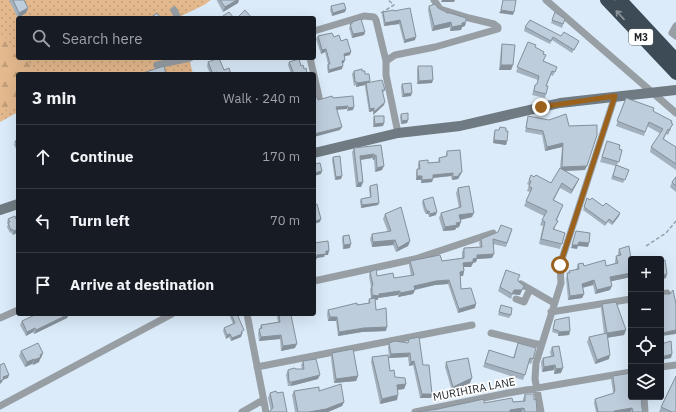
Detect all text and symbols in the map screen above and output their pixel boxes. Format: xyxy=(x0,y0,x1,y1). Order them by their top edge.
one-way arrow xyxy=(615,10,625,20)
search box xyxy=(16,16,316,60)
icon: search xyxy=(30,27,52,49)
text: Search here xyxy=(62,29,142,48)
road number: M3 xyxy=(629,29,653,45)
text: 3 min xyxy=(32,87,76,109)
text: Walk · 240 m xyxy=(223,90,300,107)
route end xyxy=(532,98,550,116)
icon: ahead xyxy=(32,146,54,168)
text: Continue xyxy=(70,147,134,166)
text: 170 m xyxy=(262,148,300,165)
icon: left xyxy=(32,210,54,232)
text: Turn left xyxy=(70,211,130,230)
text: 70 m xyxy=(270,212,300,229)
route start xyxy=(551,256,569,274)
map controls xyxy=(628,256,664,400)
button: + xyxy=(628,256,664,292)
icon: arrive xyxy=(32,274,54,296)
text: Arrive at destination xyxy=(70,275,214,294)
button: − xyxy=(628,292,664,328)
button: locate xyxy=(628,328,664,364)
button: layers xyxy=(628,364,664,400)
street label: MURIHIRA LANE xyxy=(432,374,516,404)

